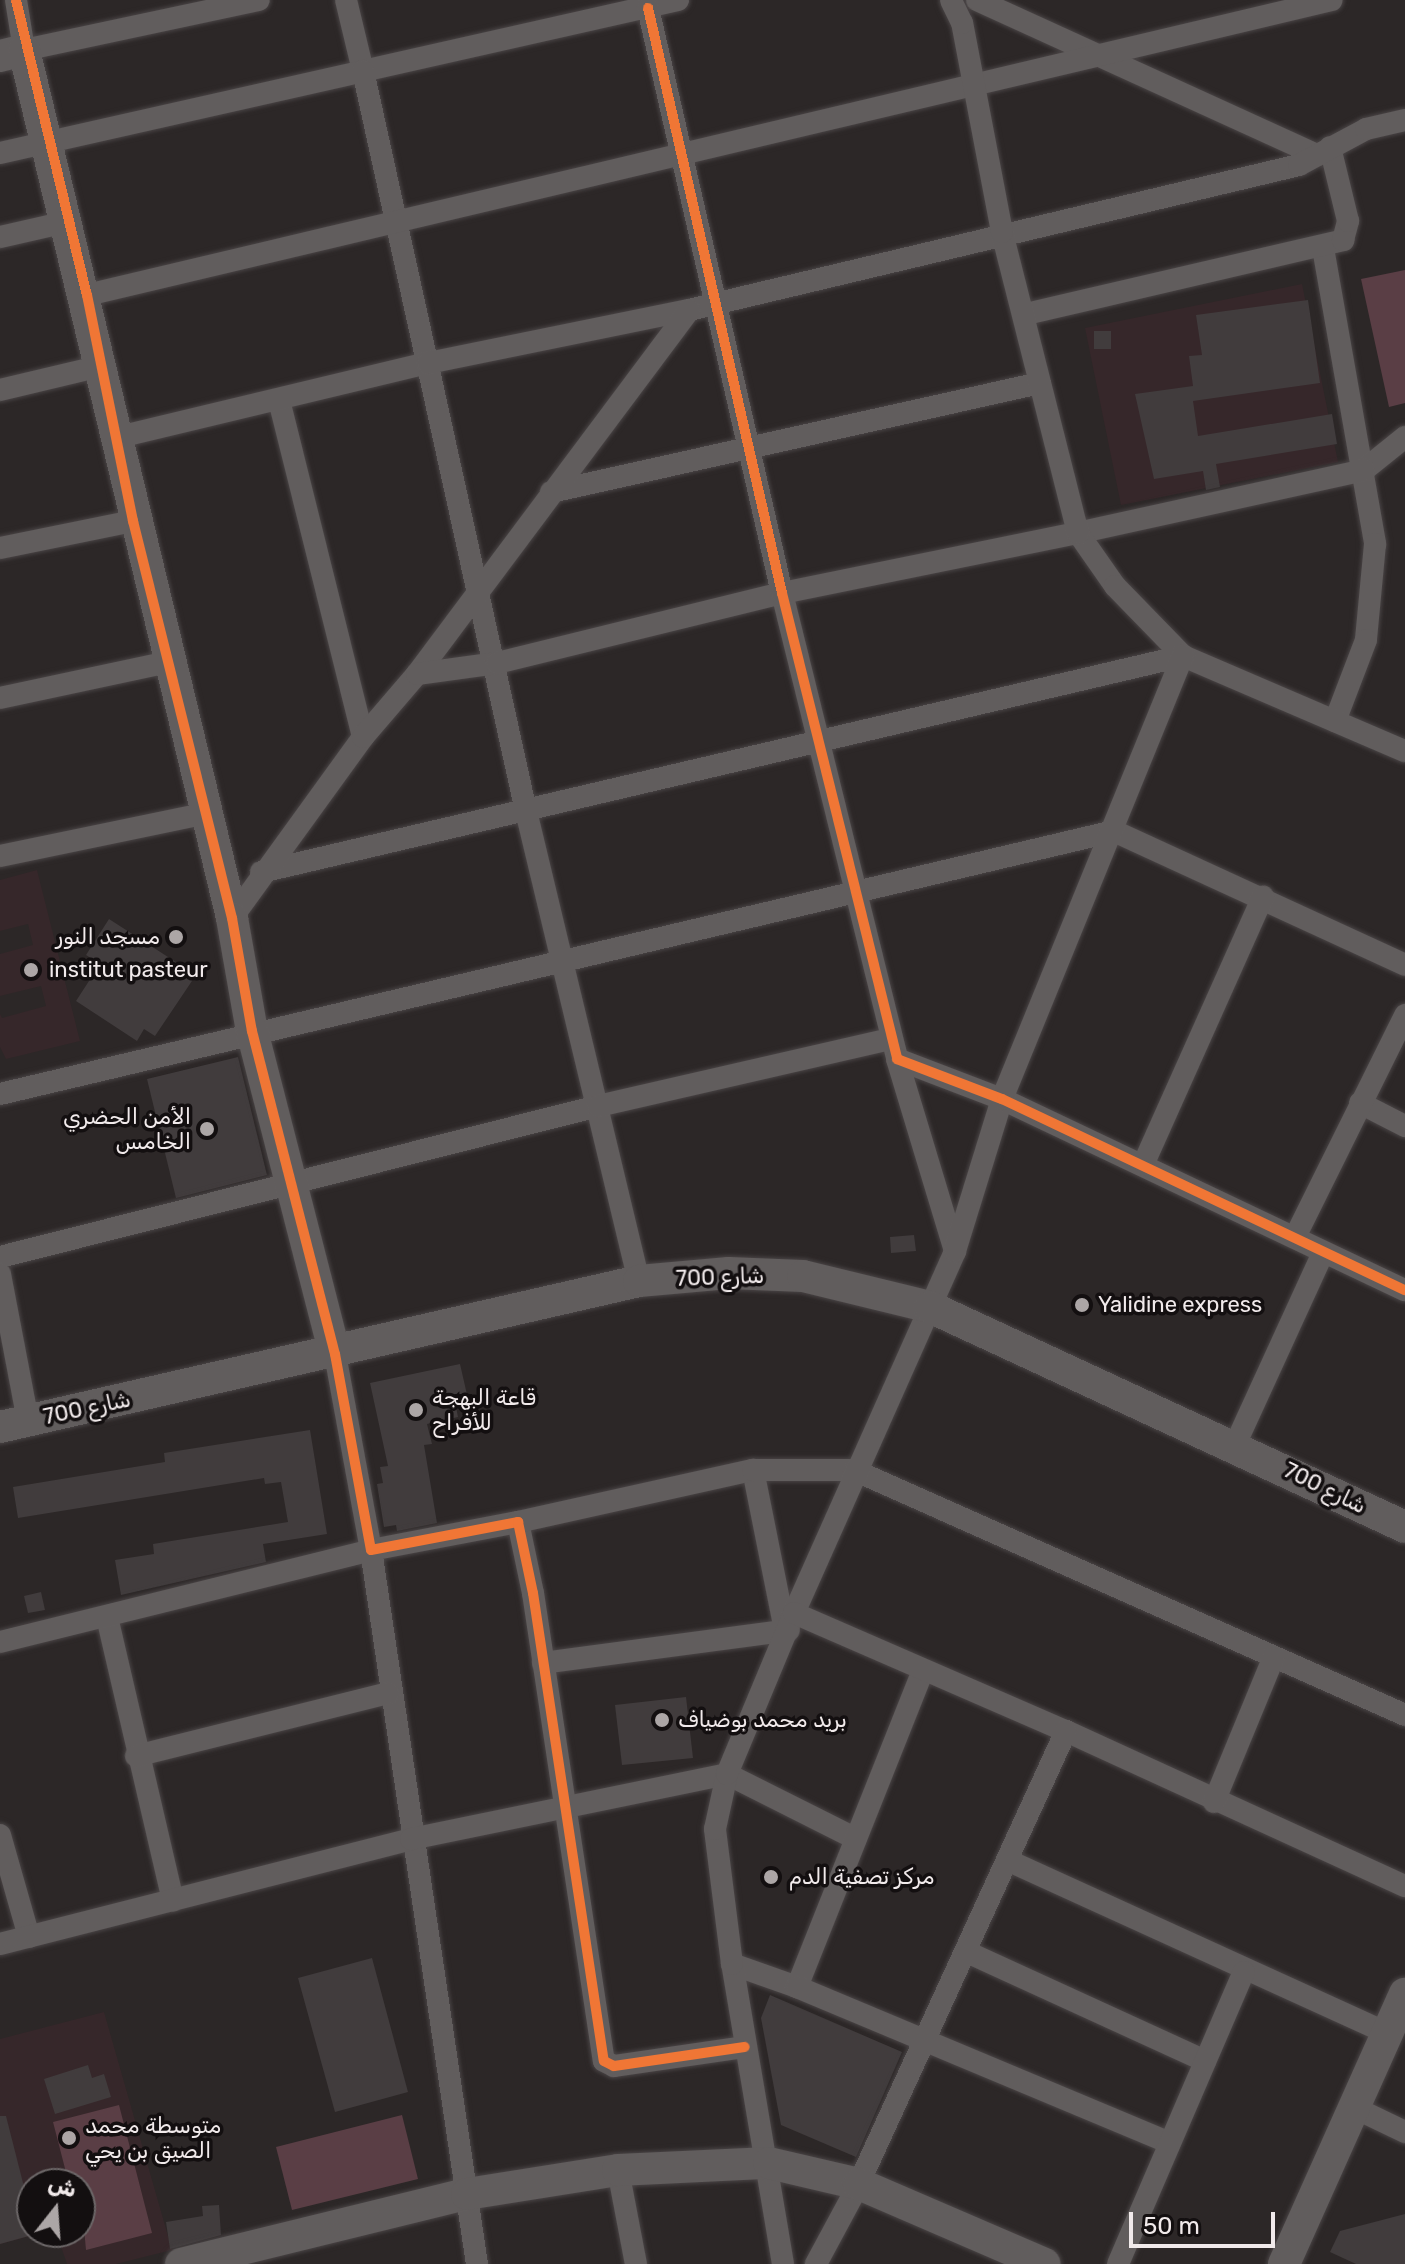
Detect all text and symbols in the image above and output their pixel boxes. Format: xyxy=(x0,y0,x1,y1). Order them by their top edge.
place label: مسجد النور xyxy=(56,924,160,950)
marker: مسجد النور xyxy=(167,928,185,946)
place label: institut pasteur xyxy=(49,957,208,983)
marker: institut pasteur xyxy=(20,959,42,981)
place label: الأمن الحضري الخامس xyxy=(63,1103,191,1154)
marker: الأمن الحضري الخامس xyxy=(198,1120,216,1138)
street label: شارع 700 xyxy=(675,1262,765,1292)
place label: Yalidine express xyxy=(1098,1292,1262,1318)
marker: Yalidine express xyxy=(1073,1296,1091,1314)
place label: قاعة البهجة للأفراح xyxy=(432,1384,536,1436)
street label: شارع 700 xyxy=(41,1386,133,1430)
marker: قاعة البهجة للأفراح xyxy=(407,1401,425,1419)
street label: شارع 700 xyxy=(1279,1457,1371,1519)
place label: بريد محمد بوضياف xyxy=(678,1707,847,1733)
marker: بريد محمد بوضياف xyxy=(653,1711,671,1729)
place label: مركز تصفية الدم xyxy=(789,1864,935,1890)
marker: مركز تصفية الدم xyxy=(760,1866,782,1888)
place label: متوسطة محمد الصيق بن يحي xyxy=(85,2112,221,2164)
marker: متوسطة محمد الصيق بن يحي xyxy=(60,2129,78,2147)
north arrow xyxy=(16,2168,96,2248)
text: ش xyxy=(45,2169,80,2203)
scale bar xyxy=(1133,2196,1279,2246)
text: 50 m xyxy=(1143,2212,1200,2240)

